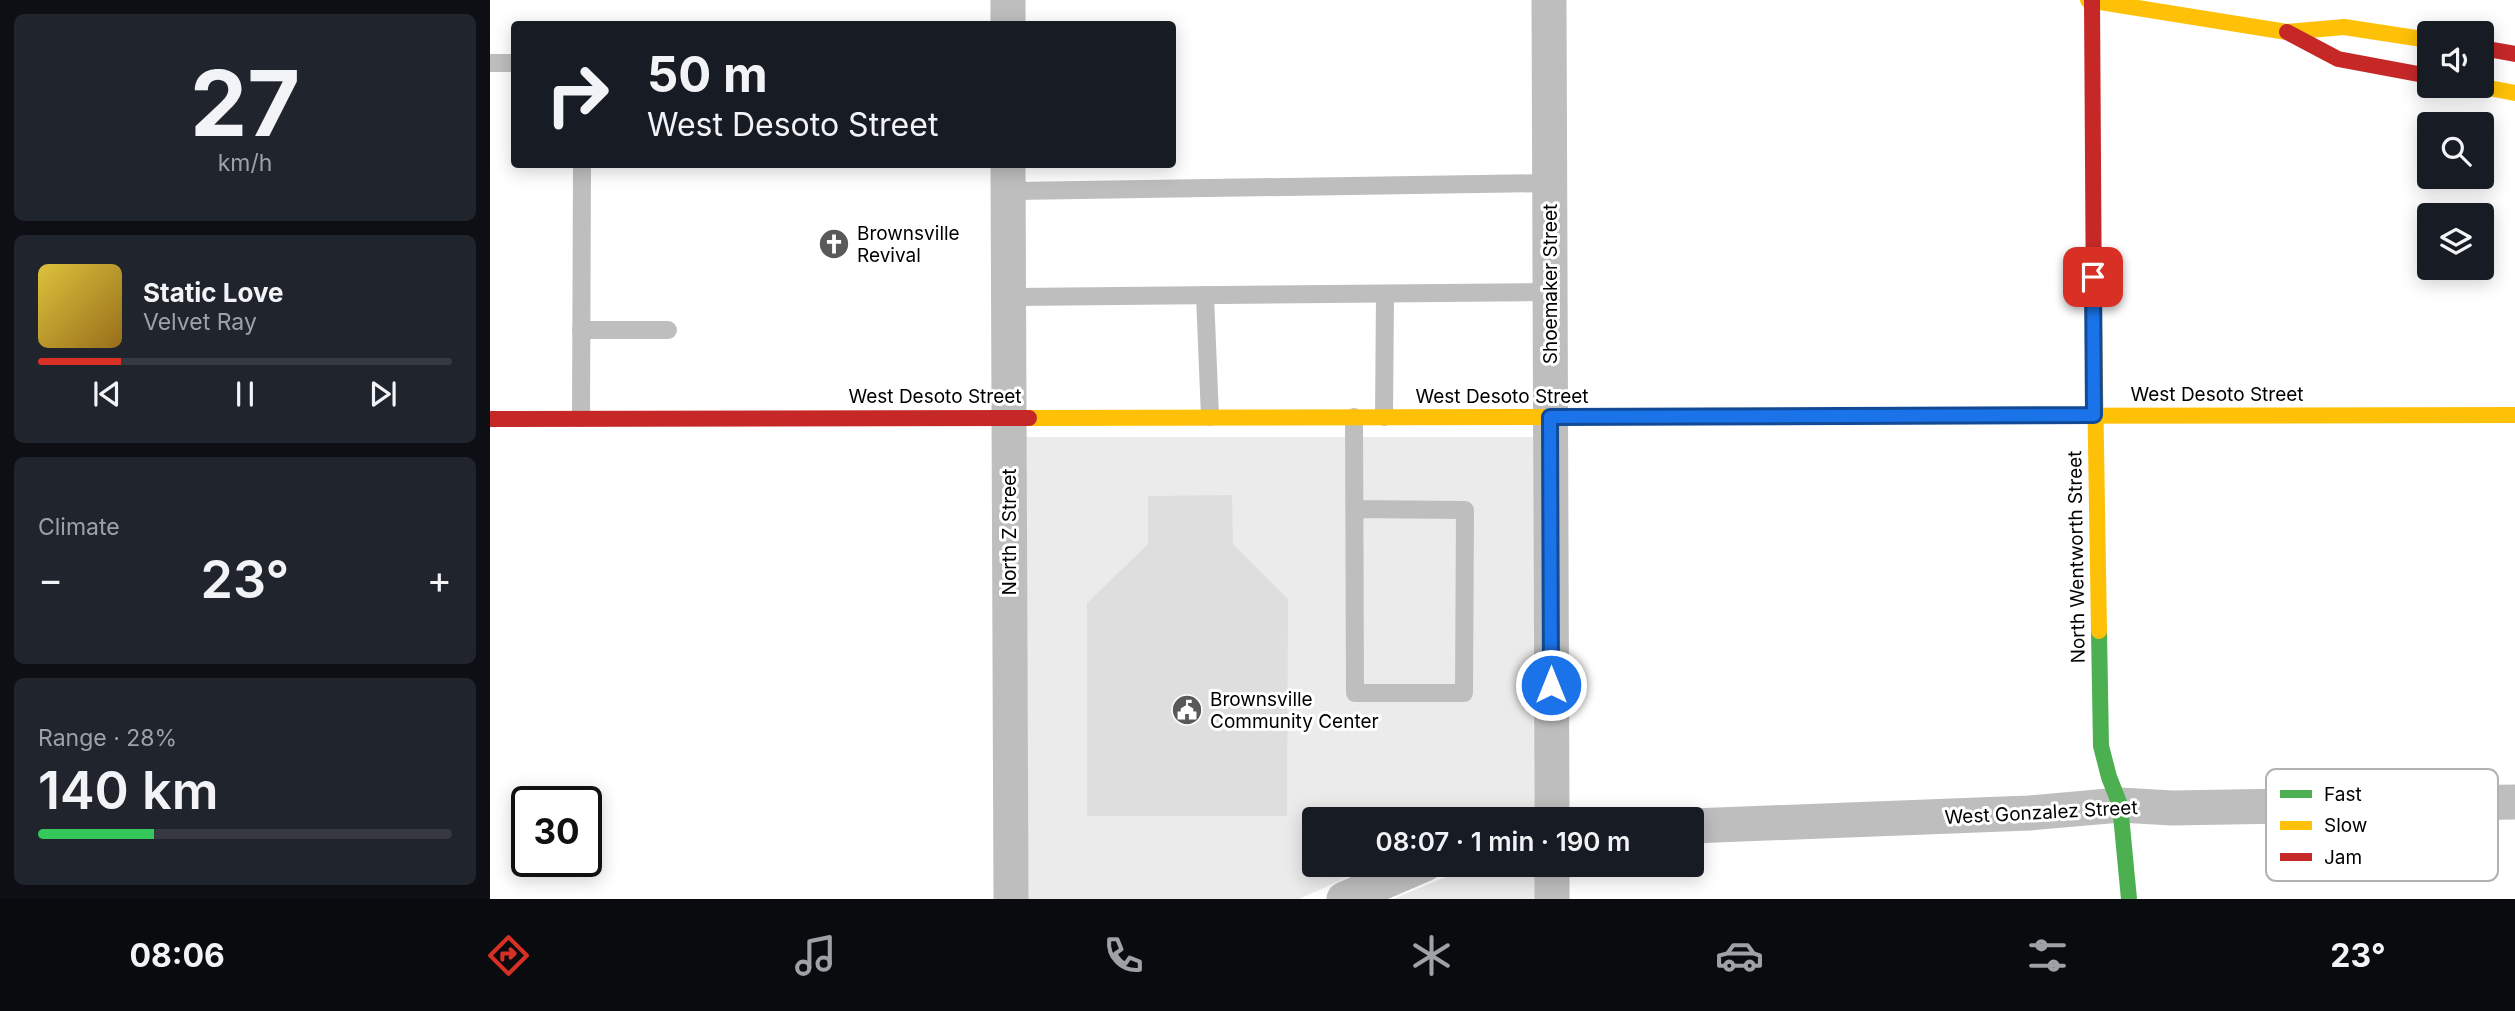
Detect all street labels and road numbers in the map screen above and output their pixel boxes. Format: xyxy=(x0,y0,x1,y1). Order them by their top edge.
street label: Shoemaker Street xyxy=(1539,204,1562,364)
street label: West Desoto Street xyxy=(2130,383,2304,406)
street label: West Desoto Street xyxy=(848,385,1022,408)
street label: West Desoto Street xyxy=(1415,385,1589,408)
street label: North Wentworth Street xyxy=(2063,450,2090,664)
street label: North Z Street xyxy=(998,469,1021,595)
street label: West Gonzalez Street xyxy=(1944,796,2138,829)

